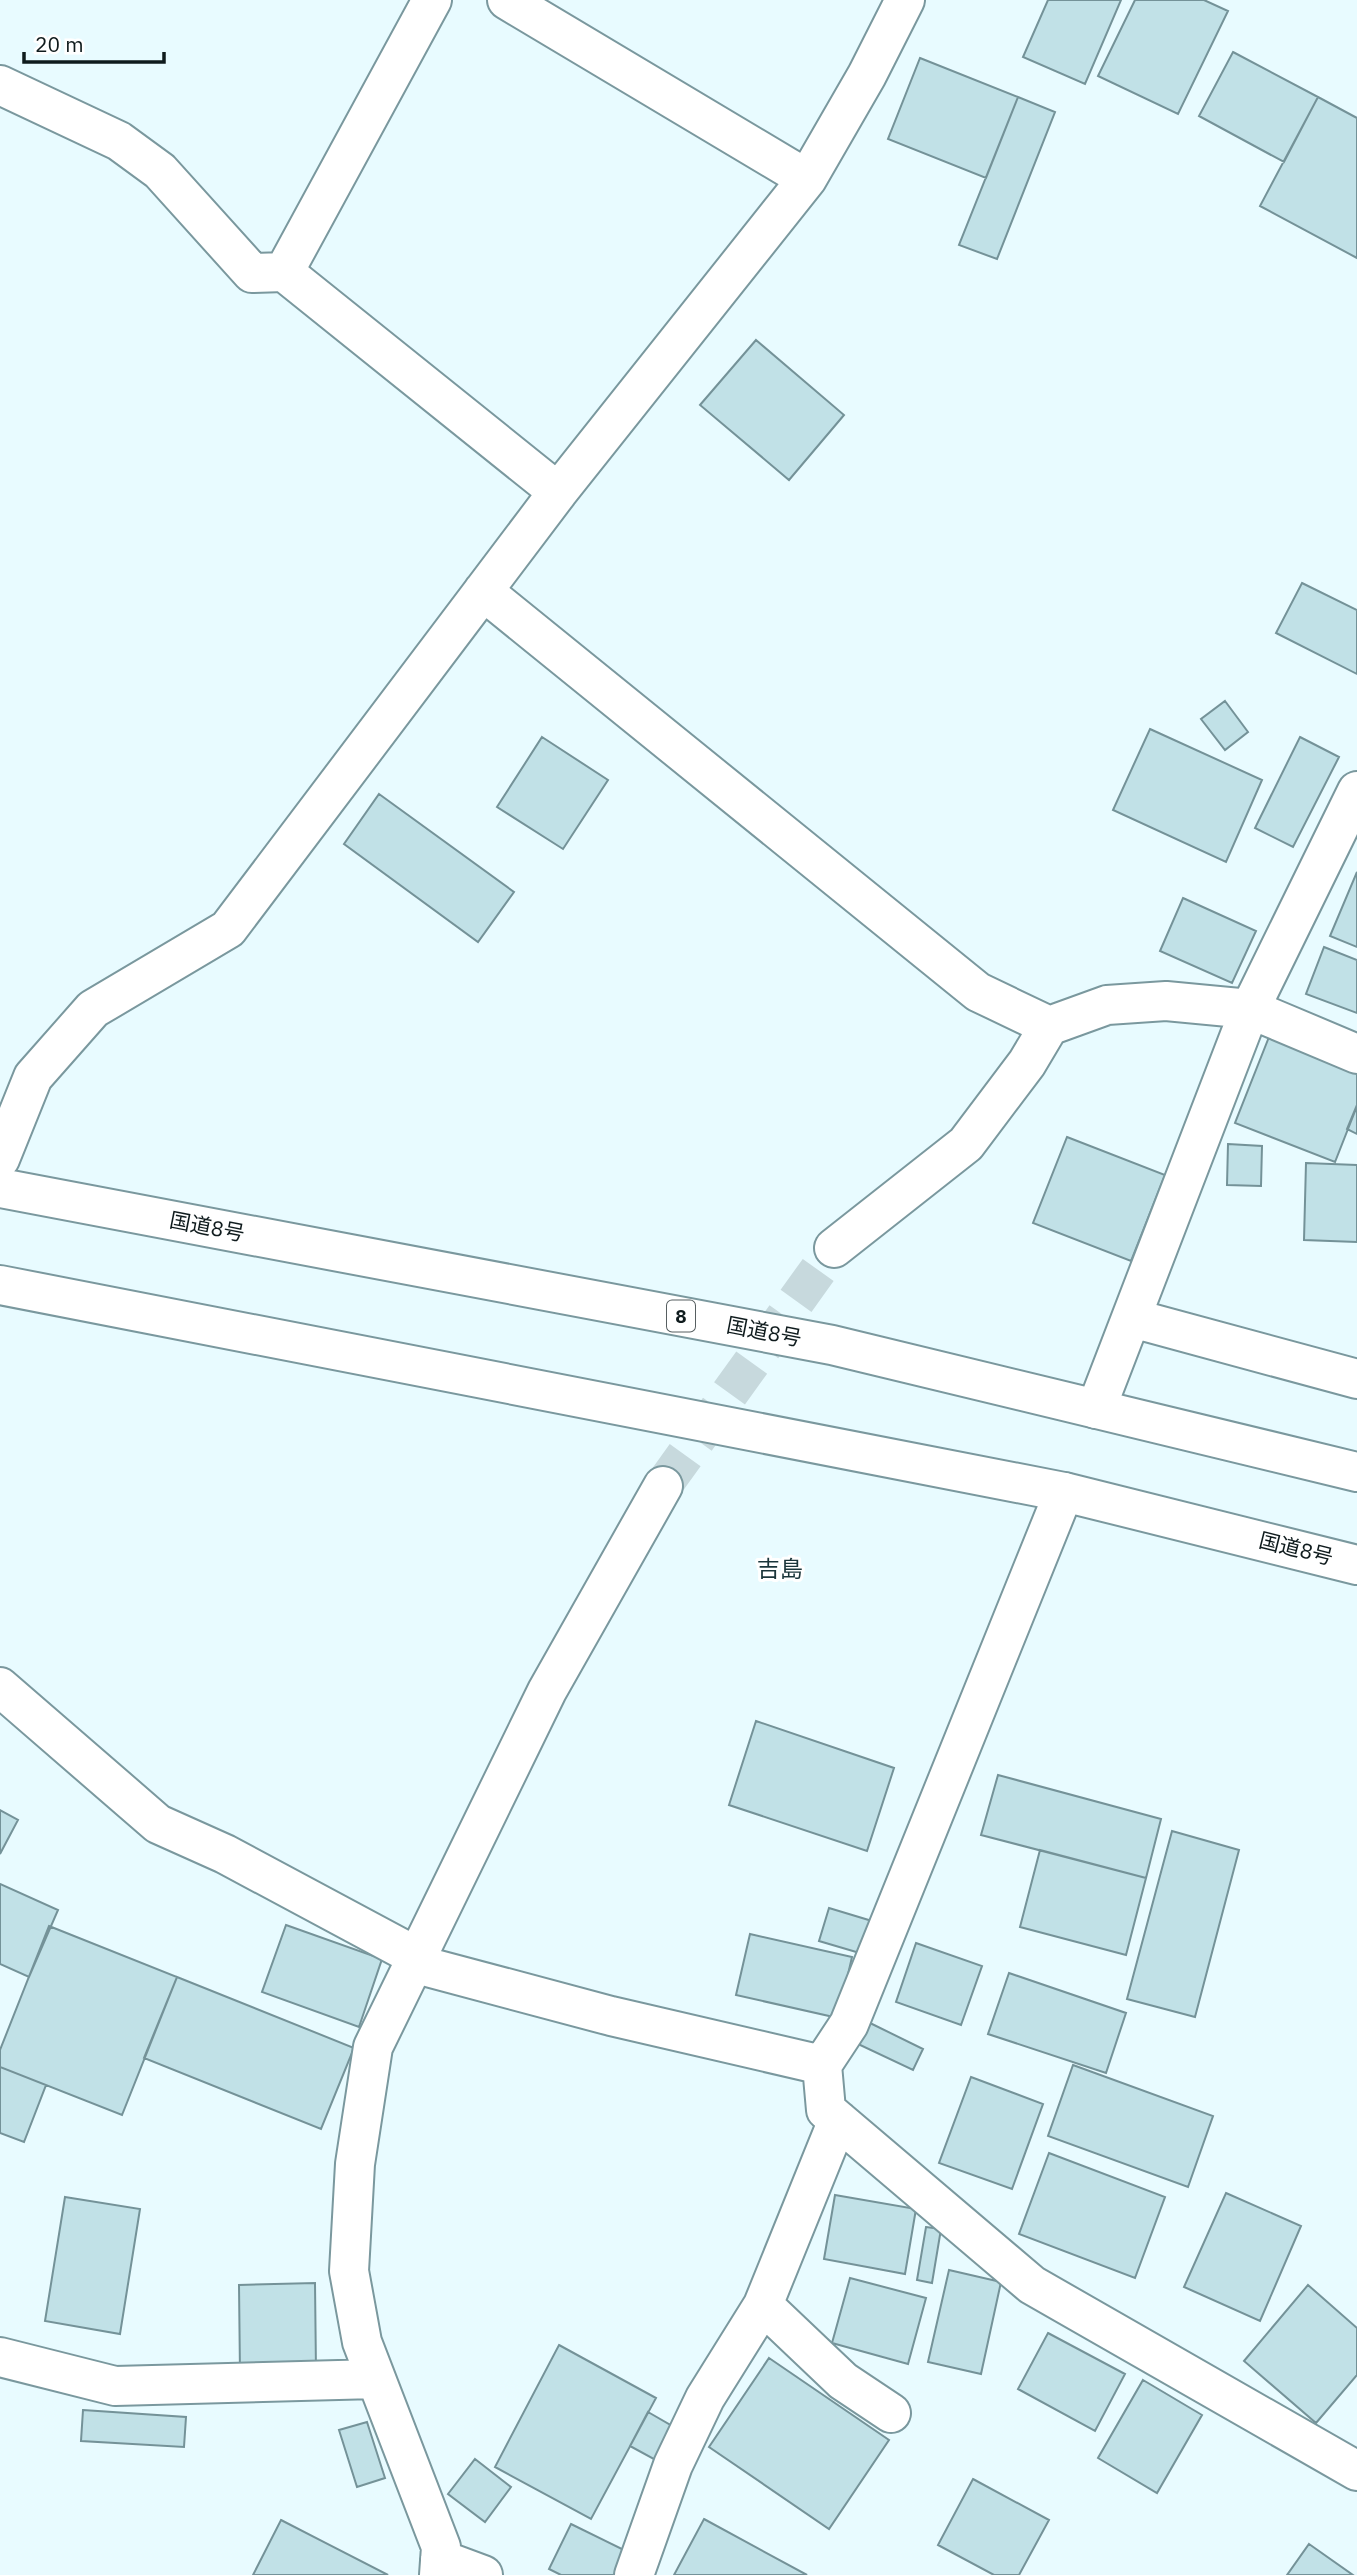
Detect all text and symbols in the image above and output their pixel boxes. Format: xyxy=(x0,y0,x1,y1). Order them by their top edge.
scale bar xyxy=(24,21,164,65)
text: 20 m xyxy=(35,30,84,58)
street label: 国道8号 xyxy=(167,1205,247,1247)
road number: 8 xyxy=(667,1300,695,1332)
street label: 国道8号 xyxy=(724,1310,804,1352)
street label: 国道8号 xyxy=(1256,1525,1336,1571)
district label: 吉島 xyxy=(757,1553,803,1583)

